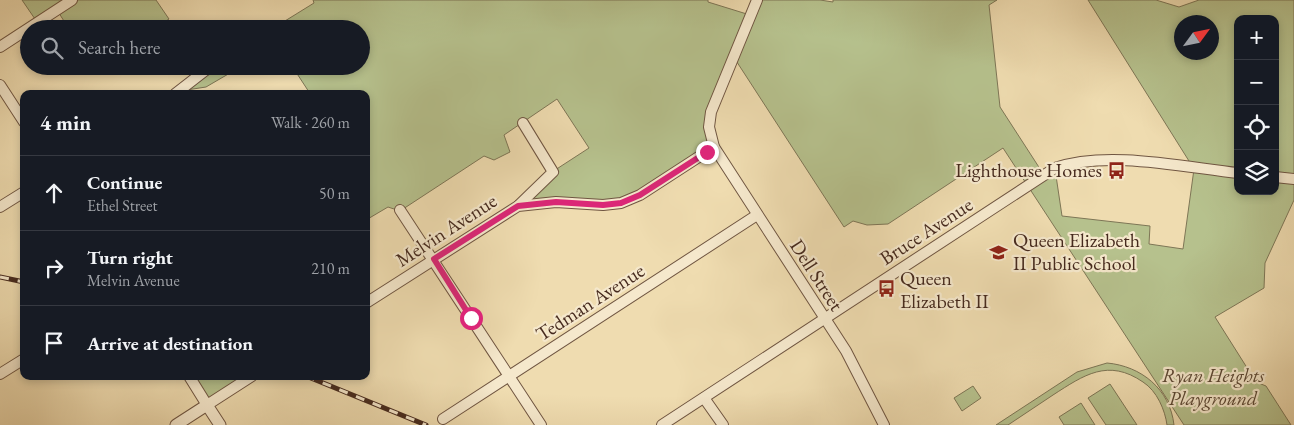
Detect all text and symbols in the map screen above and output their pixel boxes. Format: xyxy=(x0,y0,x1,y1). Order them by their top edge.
north arrow xyxy=(1174,15,1219,60)
map controls xyxy=(1234,15,1279,195)
button: + xyxy=(1234,15,1279,60)
search box xyxy=(20,20,370,75)
icon: search xyxy=(38,34,66,62)
text: Search here xyxy=(78,35,160,60)
button: − xyxy=(1234,60,1279,105)
button: locate xyxy=(1234,105,1279,150)
text: 4 min xyxy=(40,109,91,136)
text: Walk · 260 m xyxy=(271,112,350,133)
route end xyxy=(696,141,719,164)
button: layers xyxy=(1234,150,1279,195)
place label: Lighthouse Homes xyxy=(955,157,1102,183)
bus stop icon: Lighthouse Homes xyxy=(1106,160,1126,180)
text: Continue xyxy=(87,170,162,195)
icon: ahead xyxy=(40,179,68,207)
text: 50 m xyxy=(319,183,350,204)
street label: Melvin Avenue xyxy=(390,187,502,272)
street label: Bruce Avenue xyxy=(875,191,978,271)
text: Ethel Street xyxy=(87,195,157,216)
place label: Queen Elizabeth II Public School xyxy=(1013,227,1140,276)
street label: Dell Street xyxy=(784,234,850,316)
school or university icon: Queen Elizabeth II Public School xyxy=(989,242,1009,262)
text: Turn right xyxy=(87,245,173,270)
icon: right xyxy=(40,254,68,282)
street label: Tedman Avenue xyxy=(531,257,649,347)
text: 210 m xyxy=(311,258,350,279)
place label: Queen Elizabeth II xyxy=(900,265,989,314)
text: Melvin Avenue xyxy=(87,270,180,291)
bus stop icon: Queen Elizabeth II xyxy=(876,279,896,299)
route start xyxy=(460,307,483,330)
icon: arrive xyxy=(40,329,68,357)
text: Arrive at destination xyxy=(87,331,253,356)
park label: Ryan Heights Playground xyxy=(1162,362,1265,411)

